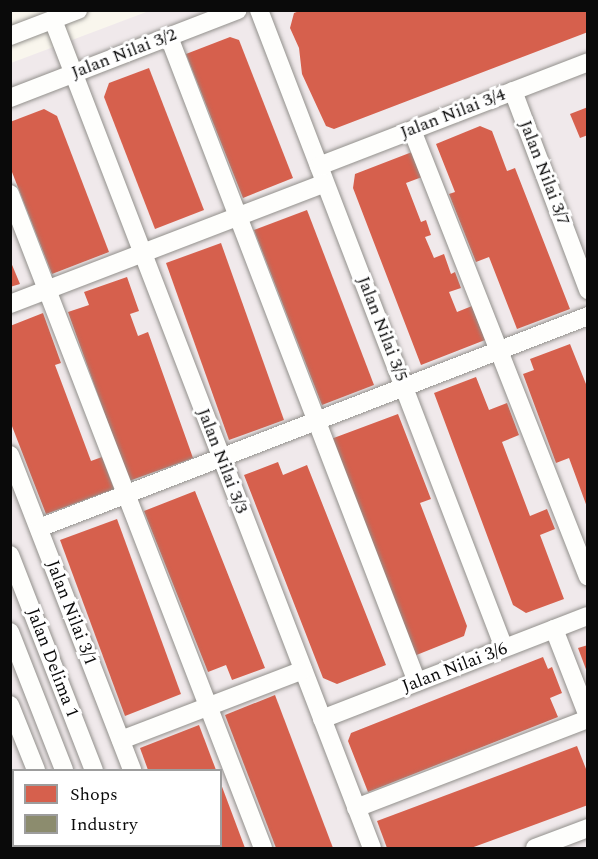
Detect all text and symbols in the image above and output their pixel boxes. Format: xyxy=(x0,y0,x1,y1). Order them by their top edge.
street label: Jalan Nilai 3/2 xyxy=(68,24,180,84)
street label: Jalan Nilai 3/4 xyxy=(397,84,509,144)
street label: Jalan Nilai 3/7 xyxy=(514,117,574,229)
street label: Jalan Nilai 3/5 xyxy=(352,273,412,385)
street label: Jalan Nilai 3/3 xyxy=(192,405,252,517)
street label: Jalan Nilai 3/1 xyxy=(41,557,101,669)
street label: Jalan Delima 1 xyxy=(21,605,83,721)
street label: Jalan Nilai 3/6 xyxy=(399,638,511,698)
legend xyxy=(12,769,222,847)
text: Shops xyxy=(70,781,118,808)
text: Industry xyxy=(70,811,138,838)

